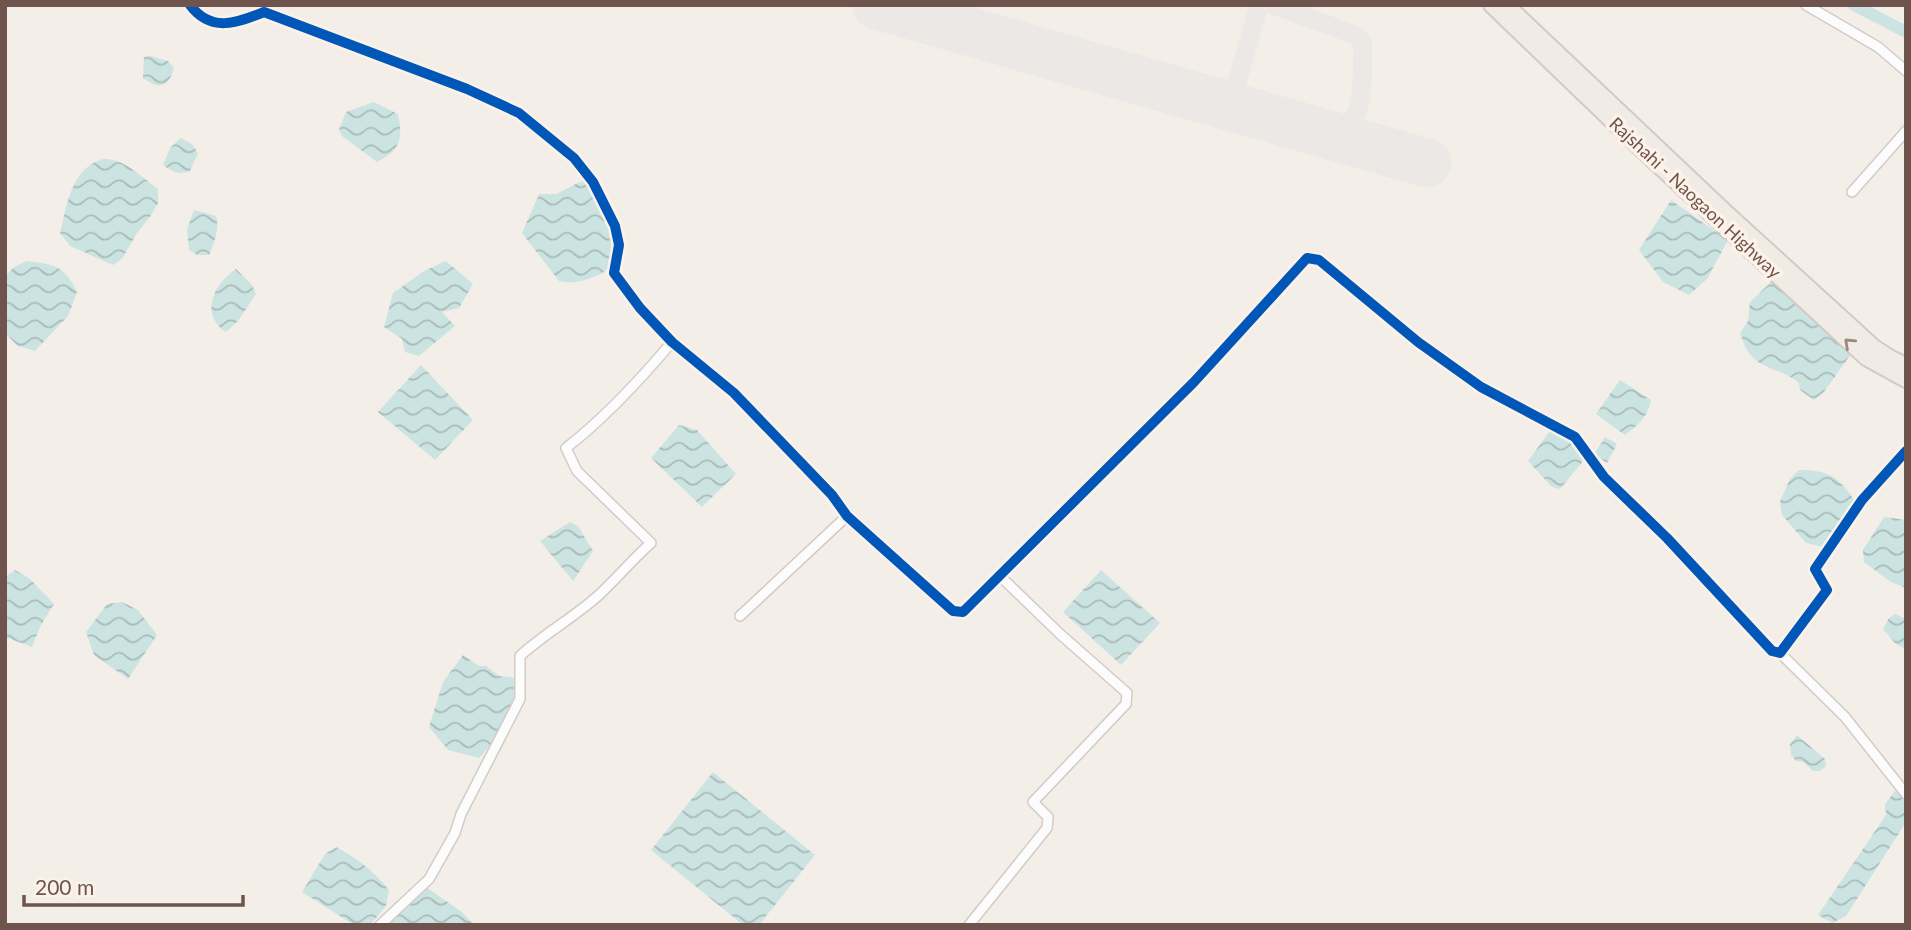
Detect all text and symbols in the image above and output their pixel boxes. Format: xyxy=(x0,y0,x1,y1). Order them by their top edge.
street label: Rajshahi - Naogaon Highway xyxy=(1605,112,1787,283)
one-way arrow xyxy=(1844,338,1857,351)
scale bar xyxy=(24,864,243,908)
text: 200 m xyxy=(35,874,94,899)

